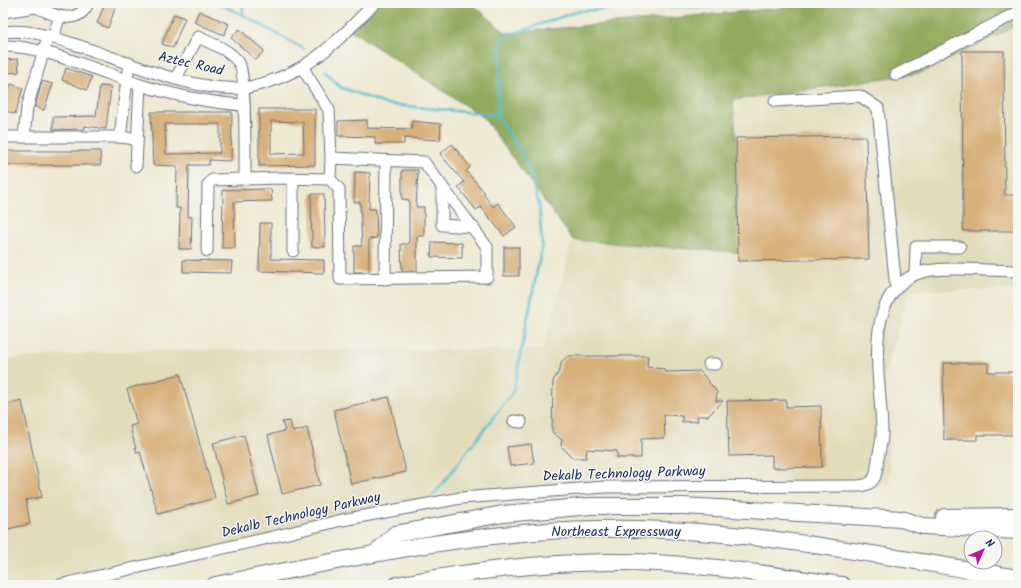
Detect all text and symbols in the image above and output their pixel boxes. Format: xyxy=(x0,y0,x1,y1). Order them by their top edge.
street label: Aztec Road xyxy=(156,46,227,82)
street label: Dekalb Technology Parkway xyxy=(542,460,706,488)
street label: Dekalb Technology Parkway xyxy=(219,486,383,544)
street label: Northeast Expressway xyxy=(551,521,681,543)
north arrow xyxy=(963,530,1003,570)
text: N xyxy=(981,535,998,552)

